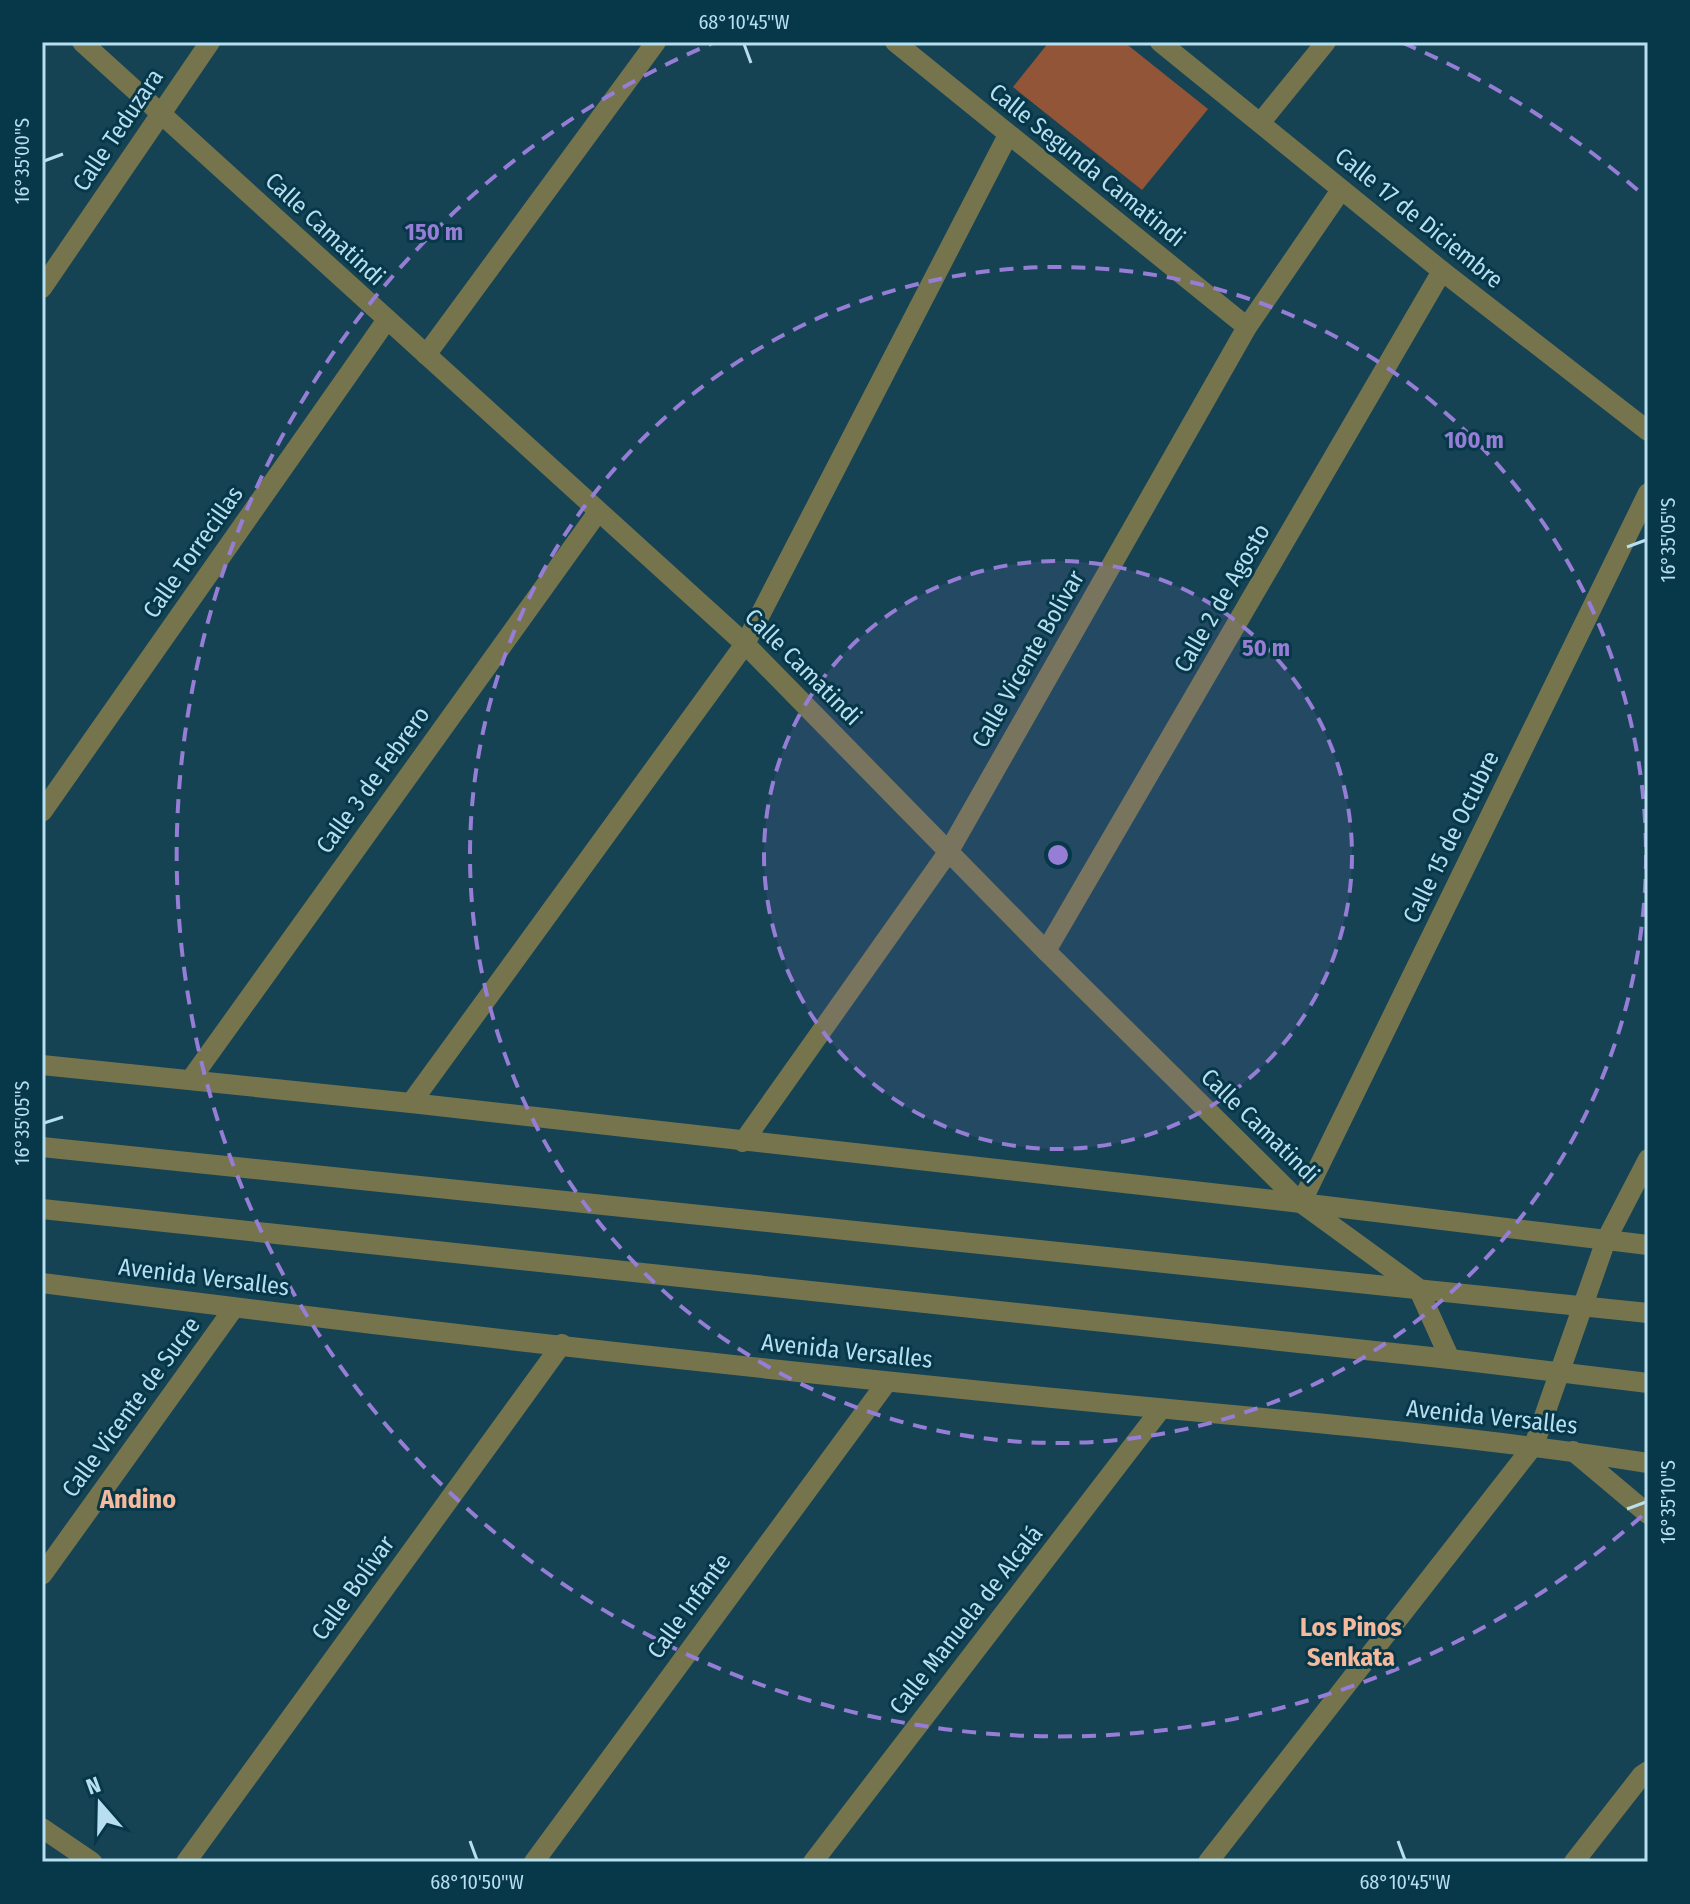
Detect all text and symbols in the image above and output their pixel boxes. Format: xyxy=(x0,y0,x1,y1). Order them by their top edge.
text: 68°10'45"W xyxy=(698,10,790,34)
street label: Calle Teduzara xyxy=(67,64,169,196)
street label: Calle Segunda Camatindi xyxy=(984,78,1190,252)
text: 16°35'00"S xyxy=(10,118,34,204)
street label: Calle 17 de Diciembre xyxy=(1330,142,1508,294)
street label: Calle Camatindi xyxy=(260,167,390,291)
text: 150 m xyxy=(405,218,463,246)
text: 100 m xyxy=(1444,426,1504,454)
street label: Calle Torrecillas xyxy=(137,481,249,623)
text: 16°35'05"S xyxy=(1656,498,1680,582)
street label: Calle 2 de Agosto xyxy=(1168,519,1276,677)
street label: Calle Vicente Bolívar xyxy=(966,565,1090,752)
street label: Calle Camatindi xyxy=(739,603,867,731)
text: 50 m xyxy=(1242,634,1290,662)
street label: Calle 3 de Febrero xyxy=(310,701,436,859)
street label: Calle 15 de Octubre xyxy=(1397,746,1505,928)
centre of rings xyxy=(1044,841,1072,869)
street label: Calle Camatindi xyxy=(1195,1063,1325,1189)
text: 16°35'05"S xyxy=(10,1081,34,1165)
street label: Avenida Versalles xyxy=(117,1253,291,1301)
street label: Calle Vicente de Sucre xyxy=(56,1311,206,1503)
street label: Avenida Versalles xyxy=(760,1328,934,1374)
street label: Avenida Versalles xyxy=(1405,1394,1579,1440)
text: 16°35'10"S xyxy=(1656,1460,1680,1544)
district label: Andino xyxy=(99,1484,176,1515)
street label: Calle Manuela de Alcalá xyxy=(884,1520,1048,1720)
street label: Calle Bolívar xyxy=(306,1530,401,1646)
street label: Calle Infante xyxy=(642,1548,736,1664)
district label: Los Pinos Senkata xyxy=(1300,1612,1402,1673)
north arrow xyxy=(60,1764,140,1844)
text: N xyxy=(83,1771,104,1801)
text: 68°10'50"W xyxy=(430,1870,524,1894)
text: 68°10'45"W xyxy=(1359,1870,1451,1894)

